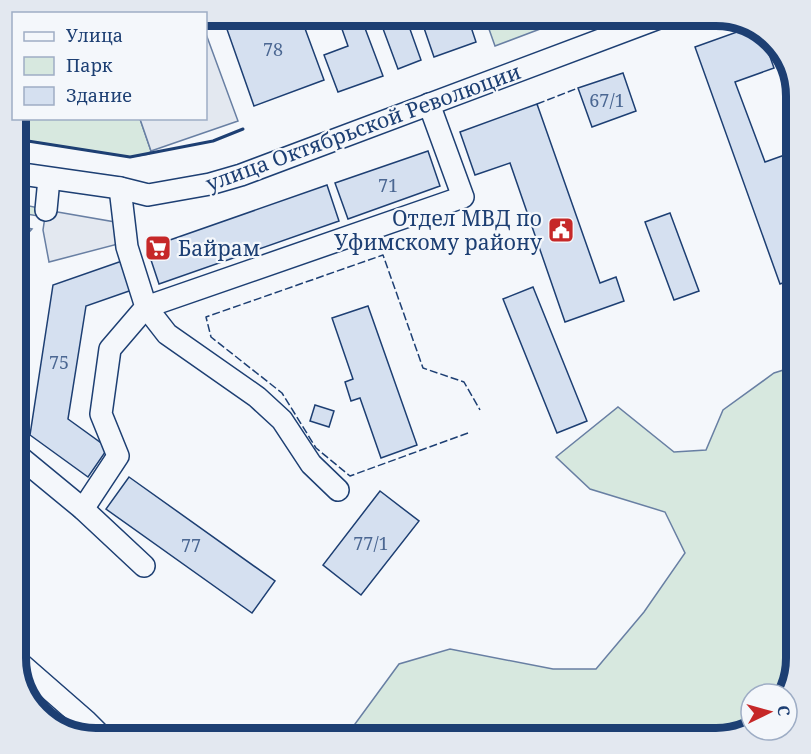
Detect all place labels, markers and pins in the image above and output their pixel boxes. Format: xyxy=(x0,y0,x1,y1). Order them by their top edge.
place label: Отдел МВД по Уфимскому району xyxy=(334,204,542,256)
public building icon: Отдел МВД по Уфимскому району xyxy=(546,215,576,245)
supermarket icon: Байрам xyxy=(143,233,173,263)
place label: Байрам xyxy=(178,234,260,262)

